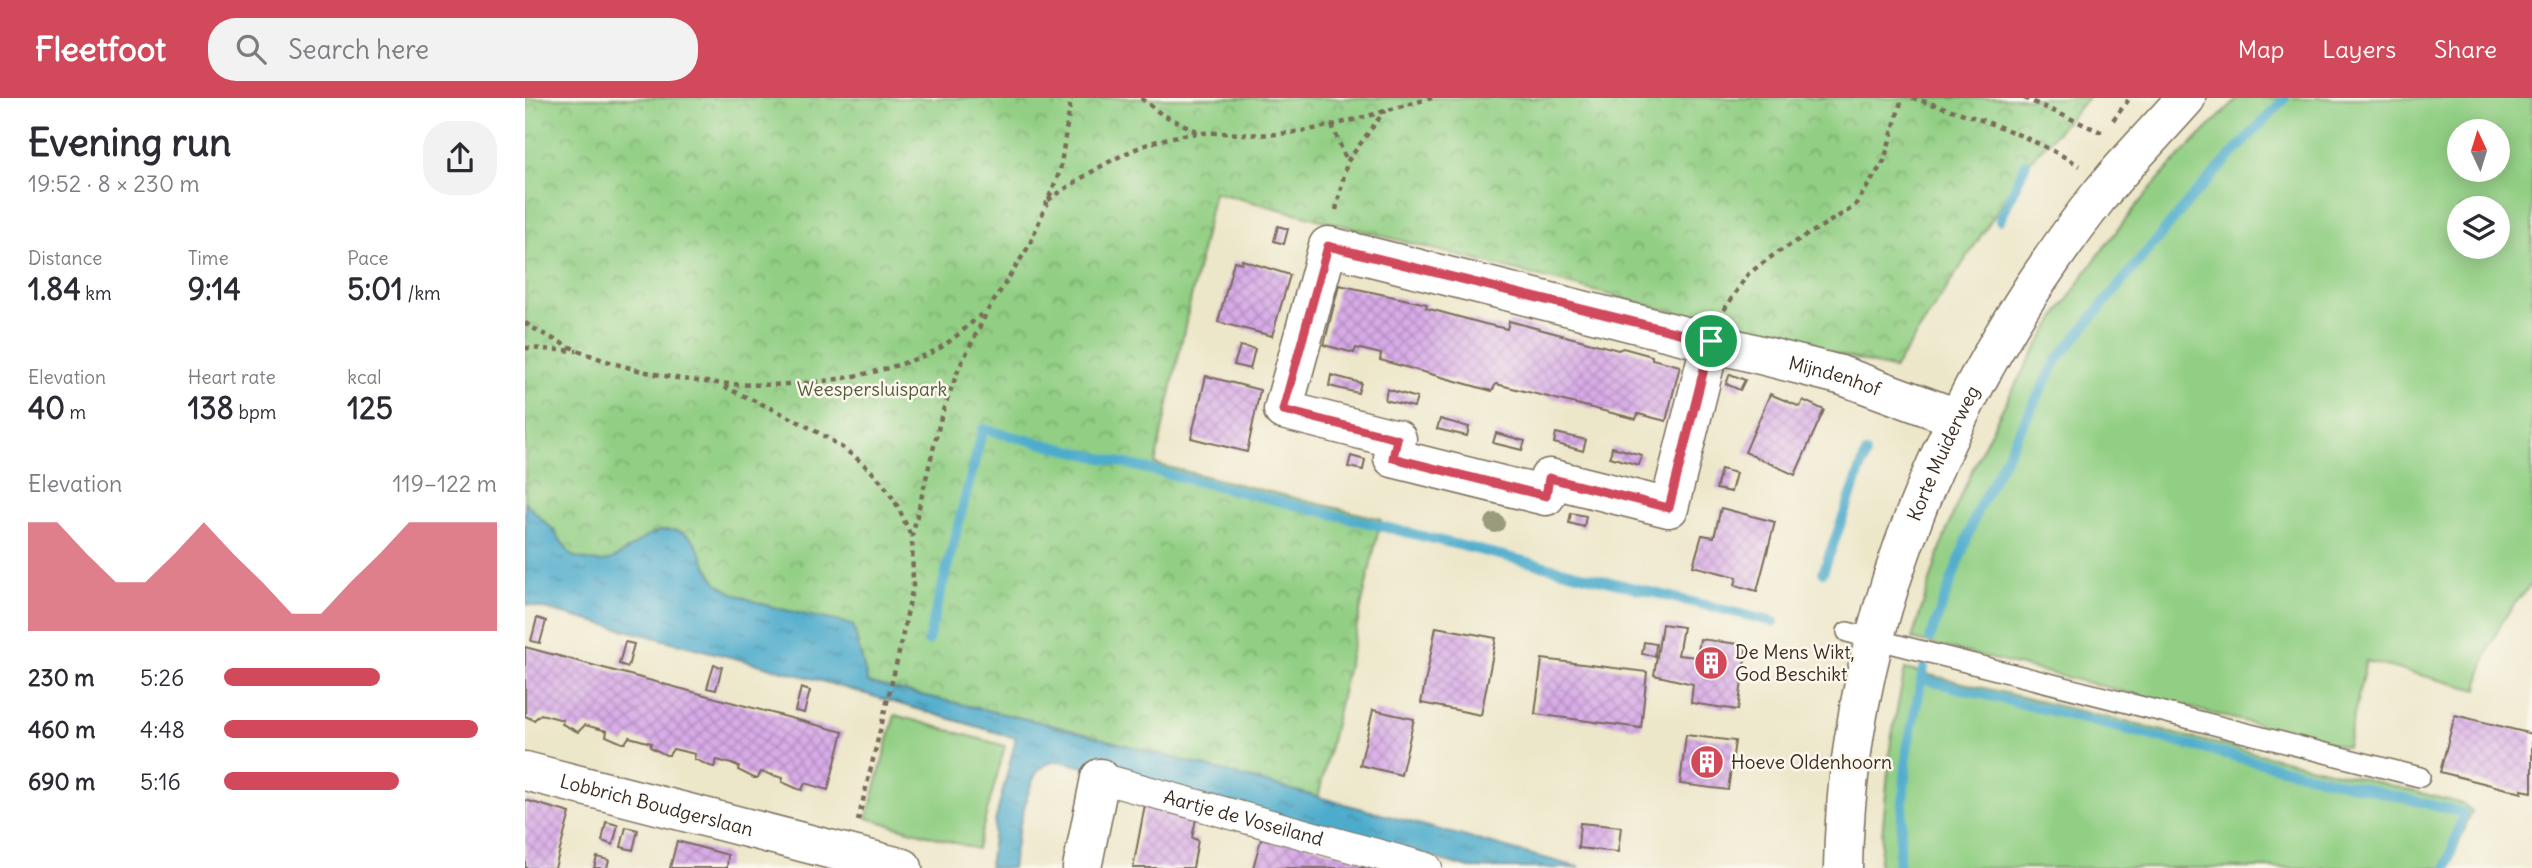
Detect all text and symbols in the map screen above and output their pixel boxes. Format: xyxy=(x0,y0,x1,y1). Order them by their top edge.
search box xyxy=(208,18,698,81)
text: Fleetfoot xyxy=(35,28,166,70)
icon: search xyxy=(232,30,270,68)
text: Search here xyxy=(288,33,429,66)
text: Map xyxy=(2238,34,2284,64)
text: Layers xyxy=(2322,34,2396,64)
text: Share xyxy=(2434,34,2497,64)
text: Evening run xyxy=(28,119,231,166)
north arrow xyxy=(2447,119,2509,182)
map controls xyxy=(2447,119,2510,259)
button: share xyxy=(423,121,497,195)
text: 19:52 · 8 × 230 m xyxy=(28,169,200,198)
button: layers xyxy=(2447,196,2510,259)
text: Distance xyxy=(28,246,102,270)
text: Time xyxy=(188,246,229,270)
text: Pace xyxy=(347,246,389,270)
text: 1.84 xyxy=(28,270,81,308)
text: 9:14 xyxy=(188,270,241,308)
text: 5:01 xyxy=(347,270,403,308)
text: km xyxy=(81,281,112,305)
text: /km xyxy=(403,281,441,305)
pin xyxy=(1681,311,1741,371)
icon: arrive xyxy=(1692,322,1730,360)
street label: Mijndenhof xyxy=(1786,351,1885,401)
text: Elevation xyxy=(28,365,106,389)
text: Heart rate xyxy=(188,365,276,389)
text: kcal xyxy=(347,365,382,389)
park label: Weespersluispark xyxy=(797,377,948,401)
street label: Korte Muiderweg xyxy=(1902,381,1984,524)
text: 40 xyxy=(28,389,65,427)
text: 138 xyxy=(188,389,234,427)
text: 125 xyxy=(347,389,393,427)
text: m xyxy=(65,400,86,424)
text: bpm xyxy=(234,400,276,424)
text: Elevation xyxy=(28,469,122,498)
text: 119–122 m xyxy=(392,469,497,498)
place label: De Mens Wikt, God Beschikt xyxy=(1735,640,1855,686)
building icon: De Mens Wikt, God Beschikt xyxy=(1692,644,1730,682)
text: 230 m xyxy=(28,663,94,692)
text: 5:26 xyxy=(140,663,184,692)
text: 460 m xyxy=(28,715,95,744)
text: 4:48 xyxy=(140,715,185,744)
building icon: Hoeve Oldenhoorn xyxy=(1688,743,1726,781)
place label: Hoeve Oldenhoorn xyxy=(1731,750,1892,774)
text: 690 m xyxy=(28,767,95,796)
text: 5:16 xyxy=(140,767,181,796)
street label: Lobbrich Boudgerslaan xyxy=(558,769,756,841)
street label: Aartje de Voseiland xyxy=(1161,784,1326,851)

